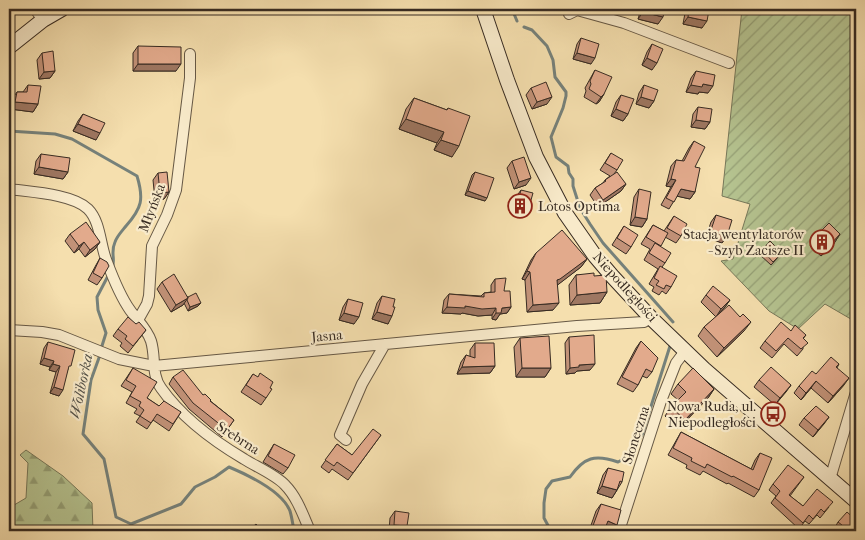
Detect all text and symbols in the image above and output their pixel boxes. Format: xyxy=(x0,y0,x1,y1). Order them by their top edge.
street label: Młyńska xyxy=(135,181,169,235)
building icon: Lotos Optima xyxy=(507,193,533,219)
place label: Lotos Optima xyxy=(538,198,620,215)
place label: Stacja wentylatorów - Szyb Zacisze II xyxy=(683,226,805,259)
building icon: Stacja wentylatorów - Szyb Zacisze II xyxy=(809,229,835,255)
street label: Niepodległości xyxy=(589,249,661,325)
street label: Jasna xyxy=(310,326,344,346)
water label: Woliborka xyxy=(65,352,97,420)
place label: Nowa Ruda, ul. Niepodległości xyxy=(667,398,756,431)
bus stop icon: Nowa Ruda, ul. Niepodległości xyxy=(760,401,786,427)
street label: Słoneczna xyxy=(619,403,654,466)
street label: Srebrna xyxy=(213,418,263,458)

